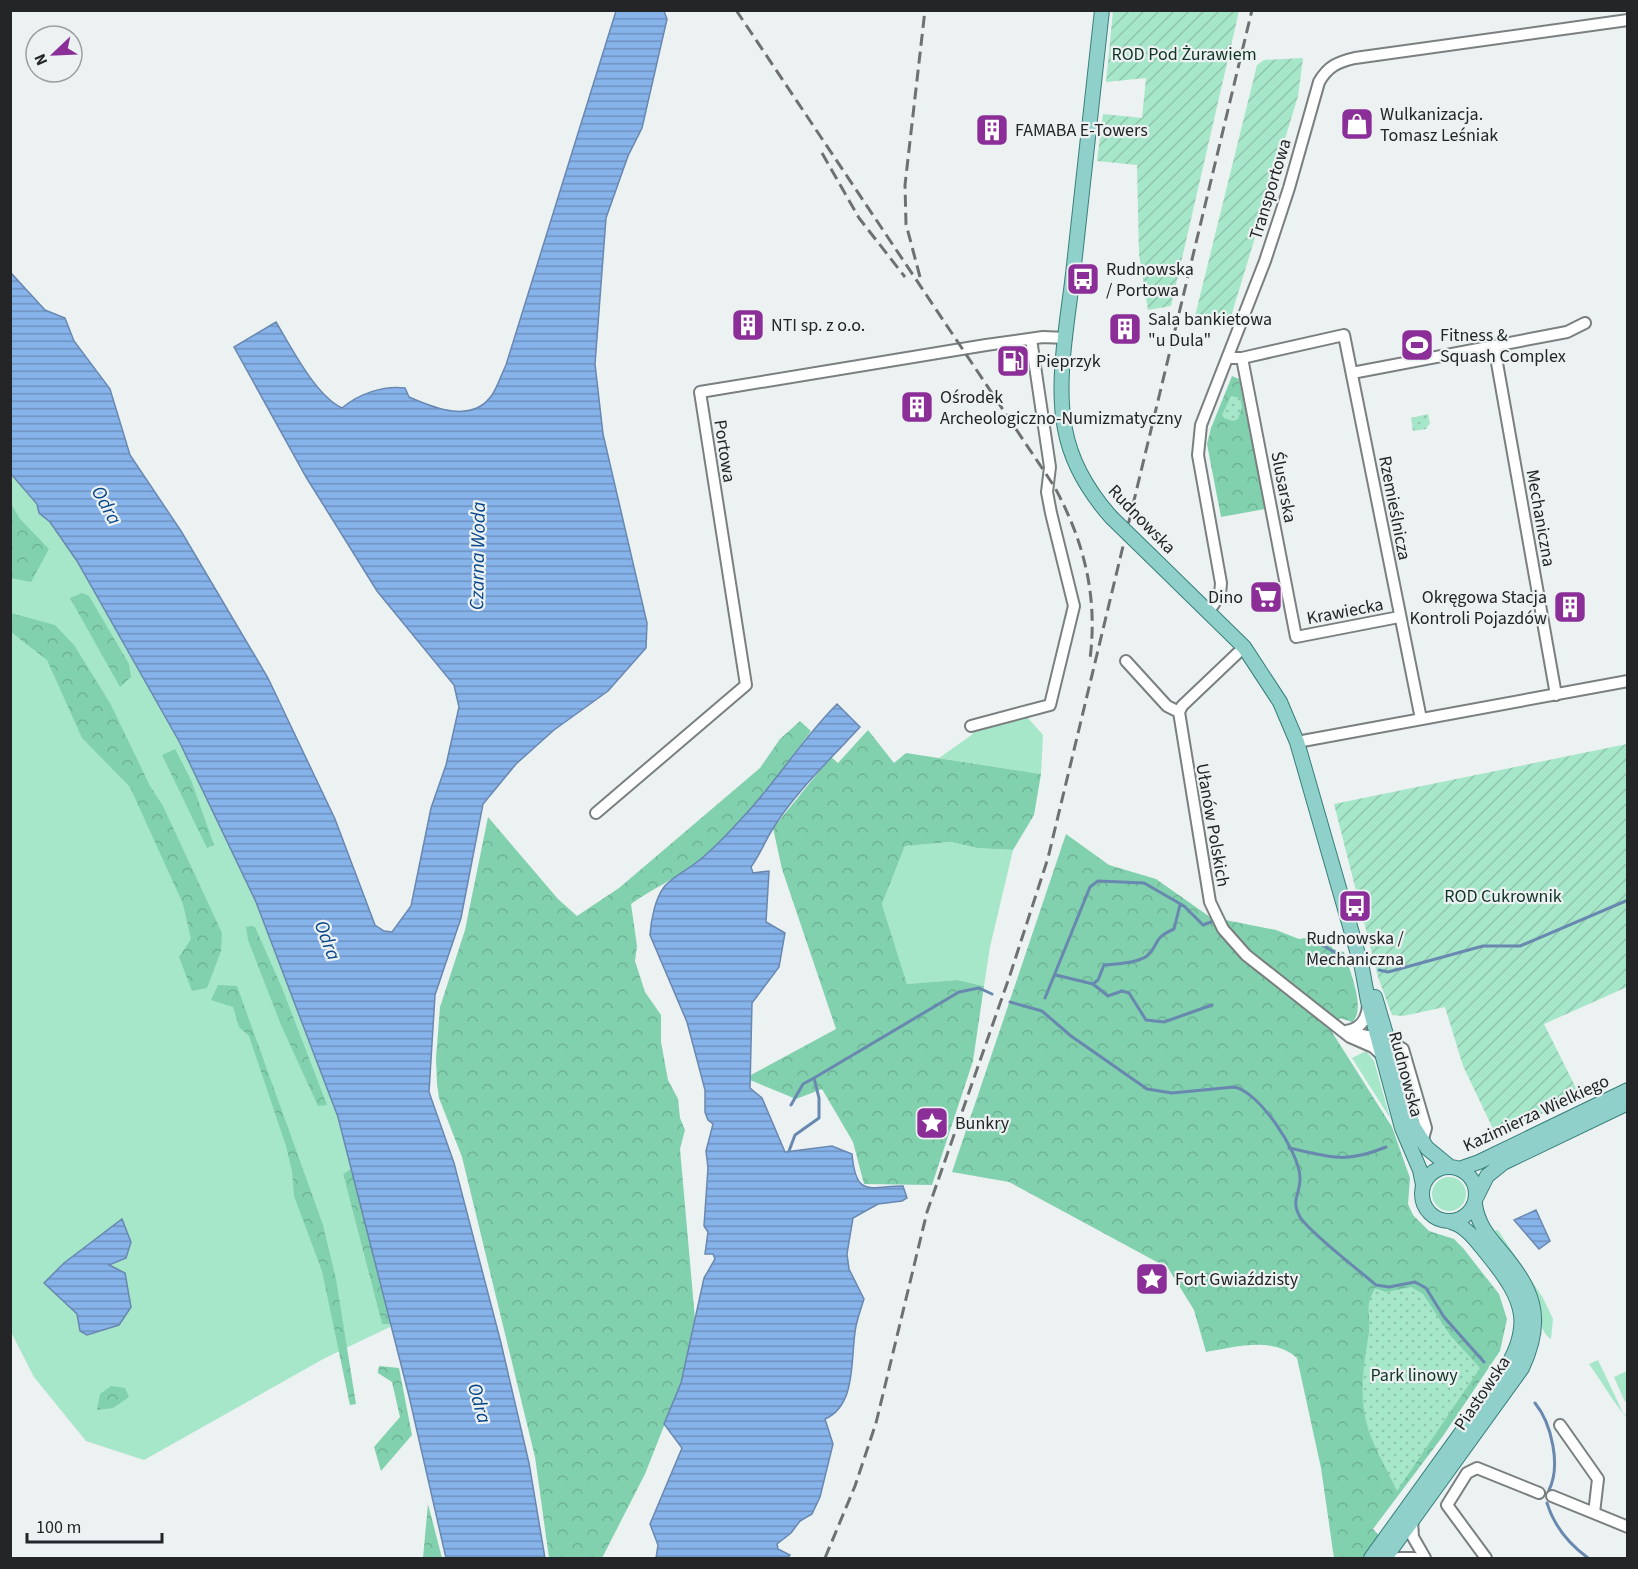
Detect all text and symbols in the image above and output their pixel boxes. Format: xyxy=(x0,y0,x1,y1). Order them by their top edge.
north arrow xyxy=(24,24,84,84)
park label: ROD Pod Żurawiem xyxy=(1111,42,1257,67)
text: N xyxy=(29,50,53,69)
place label: Wulkanizacja. Tomasz Leśniak xyxy=(1380,102,1498,148)
shop icon: Wulkanizacja. Tomasz Leśniak xyxy=(1339,106,1375,142)
building icon: FAMABA E-Towers xyxy=(974,112,1010,148)
place label: FAMABA E-Towers xyxy=(1015,118,1148,143)
street label: Transportowa xyxy=(1243,136,1298,243)
place label: Rudnowska / Portowa xyxy=(1106,257,1194,303)
bus stop icon: Rudnowska / Portowa xyxy=(1065,261,1101,297)
building icon: NTI sp. z o.o. xyxy=(730,307,766,343)
place label: Sala bankietowa "u Dula" xyxy=(1148,307,1272,353)
building icon: Sala bankietowa "u Dula" xyxy=(1107,311,1143,347)
place label: NTI sp. z o.o. xyxy=(771,313,865,338)
place label: Fitness & Squash Complex xyxy=(1440,323,1566,369)
sports icon: Fitness & Squash Complex xyxy=(1399,327,1435,363)
fuel station icon: Pieprzyk xyxy=(995,343,1031,379)
place label: Pieprzyk xyxy=(1036,349,1101,374)
place label: Ośrodek Archeologiczno-Numizmatyczny xyxy=(940,385,1183,431)
building icon: Ośrodek Archeologiczno-Numizmatyczny xyxy=(899,389,935,425)
street label: Portowa xyxy=(707,418,742,484)
street label: Ślusarska xyxy=(1264,449,1303,525)
street label: Rzemieślnicza xyxy=(1372,454,1417,562)
street label: Mechaniczna xyxy=(1520,468,1561,569)
street label: Rudnowska xyxy=(1102,479,1181,560)
water label: Odra xyxy=(84,481,128,530)
water label: Czarna Woda xyxy=(463,501,493,610)
supermarket icon: Dino xyxy=(1248,579,1284,615)
place label: Dino xyxy=(1208,585,1243,610)
place label: Okręgowa Stacja Kontroli Pojazdów xyxy=(1409,585,1547,631)
building icon: Okręgowa Stacja Kontroli Pojazdów xyxy=(1552,589,1588,625)
street label: Krawiecka xyxy=(1305,592,1386,631)
street label: Ułanów Polskich xyxy=(1189,761,1236,889)
park label: ROD Cukrownik xyxy=(1444,884,1562,909)
bus stop icon: Rudnowska / Mechaniczna xyxy=(1337,888,1373,924)
water label: Odra xyxy=(307,916,348,965)
place label: Rudnowska / Mechaniczna xyxy=(1306,926,1405,972)
street label: Rudnowska xyxy=(1382,1028,1429,1120)
street label: Kazimierza Wielkiego xyxy=(1459,1069,1613,1158)
place icon: Bunkry xyxy=(914,1105,950,1141)
place label: Bunkry xyxy=(955,1111,1010,1136)
place icon: Fort Gwiaździsty xyxy=(1134,1261,1170,1297)
place label: Fort Gwiaździsty xyxy=(1175,1267,1299,1292)
street label: Piastowska xyxy=(1448,1351,1516,1435)
park label: Park linowy xyxy=(1370,1363,1458,1388)
water label: Odra xyxy=(460,1380,498,1427)
scale bar xyxy=(27,1506,162,1544)
text: 100 m xyxy=(36,1515,81,1540)

